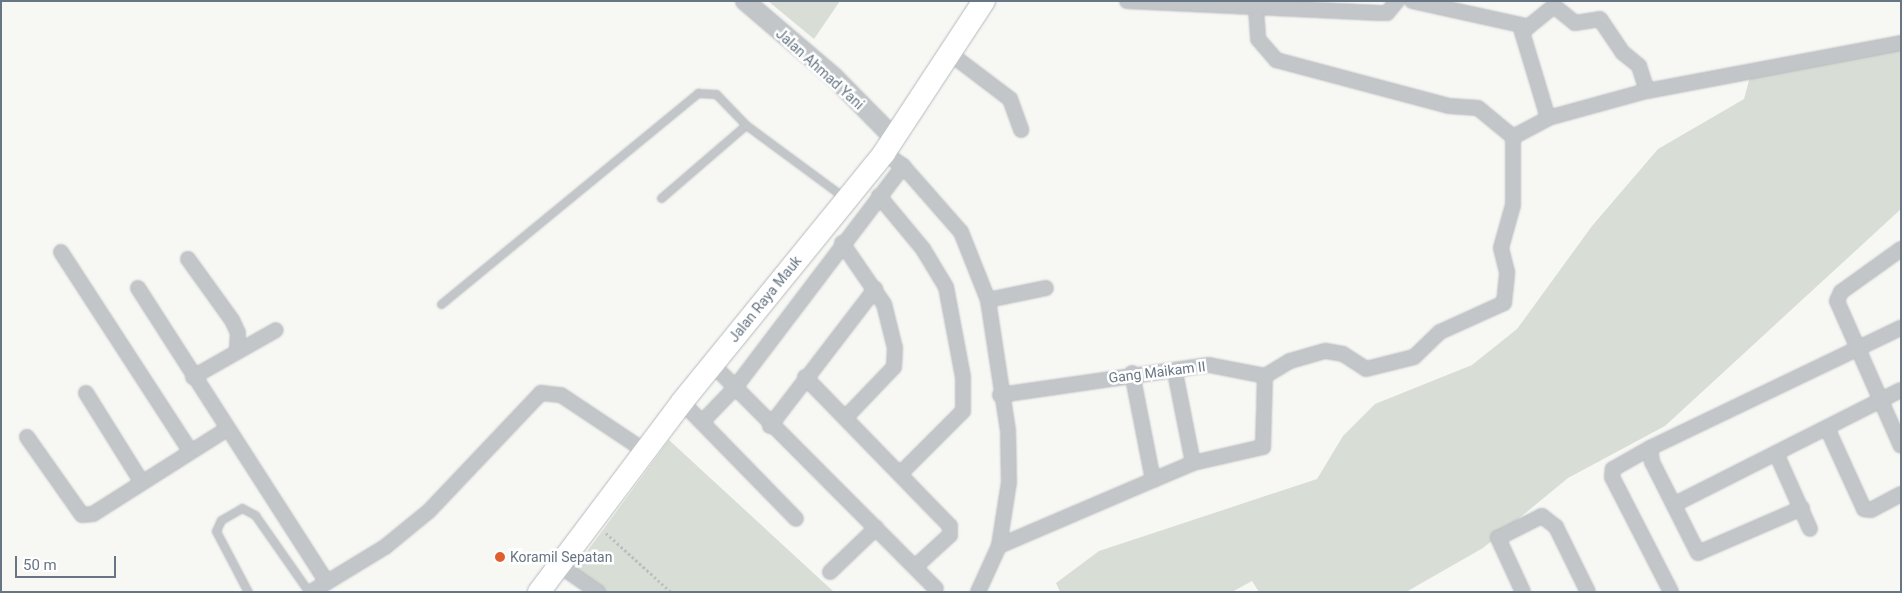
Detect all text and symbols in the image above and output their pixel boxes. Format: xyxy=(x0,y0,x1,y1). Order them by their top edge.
street label: Jalan Ahmad Yani xyxy=(773,25,867,113)
street label: Jalan Raya Mauk xyxy=(725,253,805,345)
street label: Gang Maikam II xyxy=(1108,358,1206,386)
scale bar xyxy=(18,546,119,578)
place label: Koramil Sepatan xyxy=(510,549,612,565)
marker: Koramil Sepatan xyxy=(494,551,506,563)
text: 50 m xyxy=(23,556,57,574)

